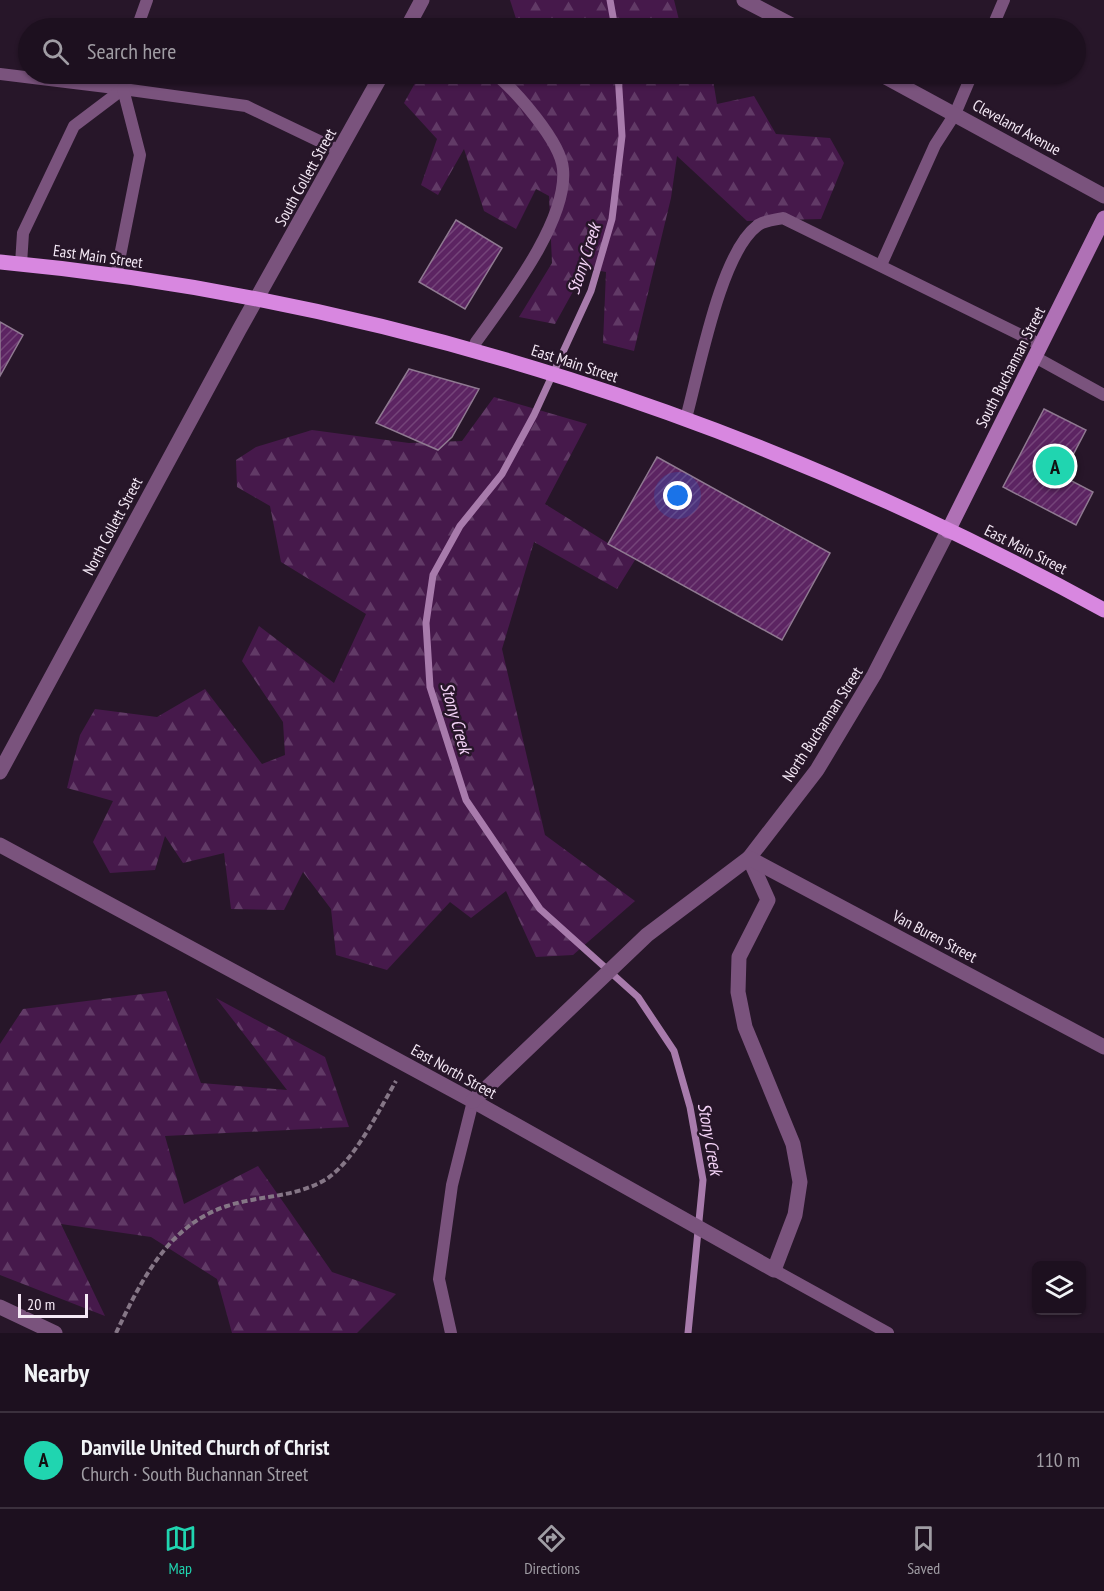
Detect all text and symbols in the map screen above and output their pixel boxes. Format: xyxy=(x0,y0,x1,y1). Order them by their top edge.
search box xyxy=(18,18,1086,84)
icon: search xyxy=(39,35,72,68)
text: Search here xyxy=(87,37,176,65)
street label: Cleveland Avenue xyxy=(969,95,1065,159)
street label: South Collett Street xyxy=(270,124,340,229)
water label: Stony Creek xyxy=(561,219,606,297)
street label: East Main Street xyxy=(52,240,145,272)
street label: South Buchannan Street xyxy=(971,303,1049,431)
street label: East Main Street xyxy=(529,340,621,387)
pin: A xyxy=(1036,444,1074,488)
street label: North Collett Street xyxy=(78,473,147,579)
your location xyxy=(663,481,692,510)
street label: East Main Street xyxy=(981,520,1071,579)
street label: North Buchannan Street xyxy=(777,662,867,785)
water label: Stony Creek xyxy=(435,680,478,758)
street label: Van Buren Street xyxy=(889,905,981,967)
street label: East North Street xyxy=(408,1039,501,1103)
water label: Stony Creek xyxy=(693,1101,728,1179)
map controls xyxy=(1032,1261,1086,1315)
button: layers xyxy=(1032,1261,1086,1315)
scale bar xyxy=(18,1291,88,1318)
text: 20 m xyxy=(27,1294,55,1314)
text: Nearby xyxy=(24,1356,89,1389)
text: Danville United Church of Christ xyxy=(81,1433,330,1461)
text: A xyxy=(38,1447,49,1473)
text: 110 m xyxy=(1036,1447,1080,1473)
text: Church · South Buchannan Street xyxy=(81,1461,308,1487)
tab: Map xyxy=(164,1522,197,1578)
tab: Directions xyxy=(524,1522,580,1578)
tab: Saved xyxy=(907,1522,940,1578)

